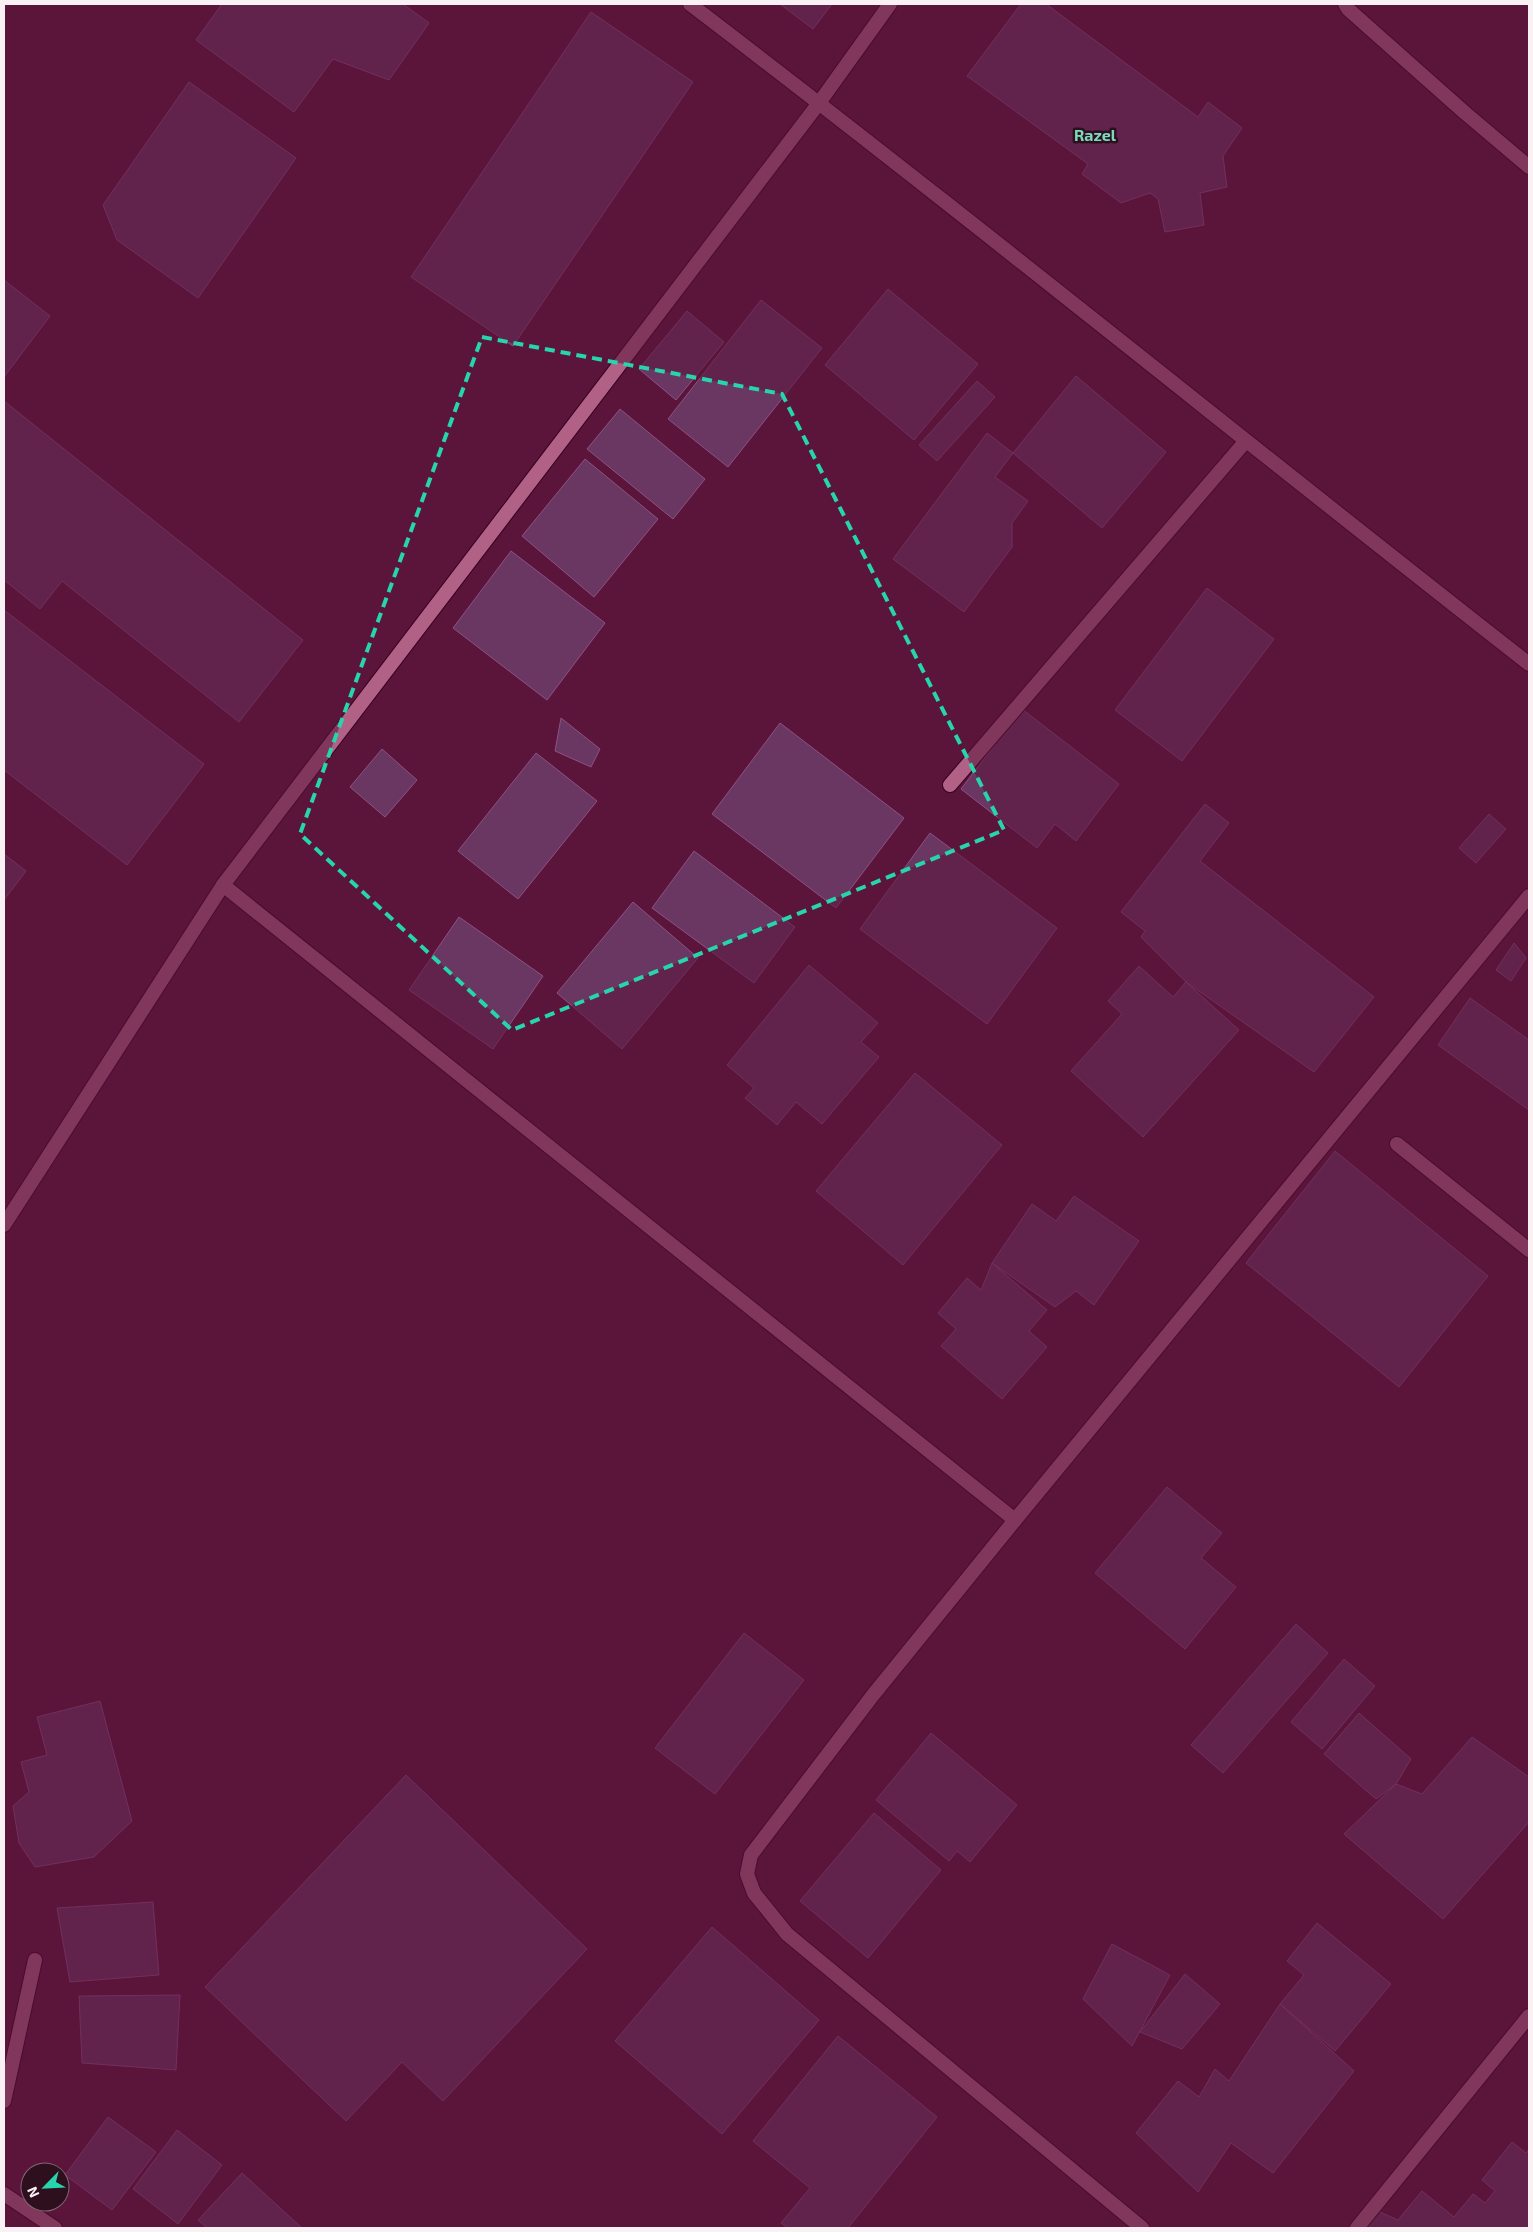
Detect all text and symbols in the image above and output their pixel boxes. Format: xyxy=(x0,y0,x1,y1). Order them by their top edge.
district label: Razel xyxy=(1074,125,1117,144)
north arrow xyxy=(20,2162,70,2212)
text: N xyxy=(23,2184,42,2201)

